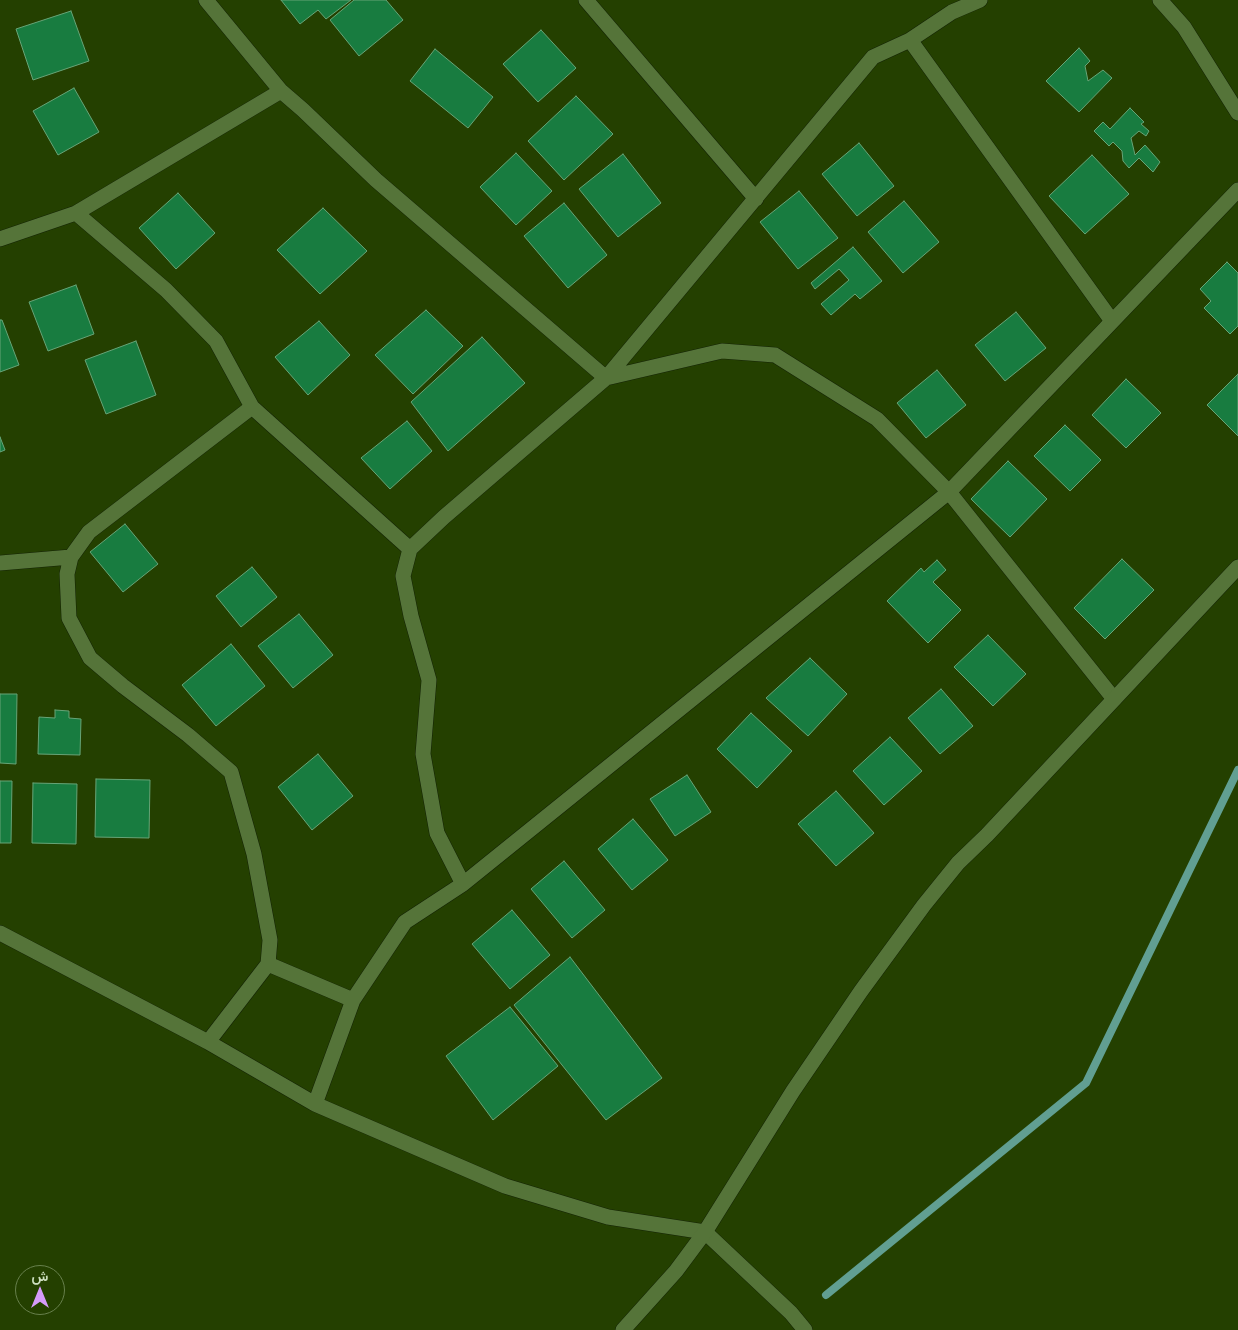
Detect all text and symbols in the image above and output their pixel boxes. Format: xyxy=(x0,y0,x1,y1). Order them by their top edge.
north arrow xyxy=(15,1265,65,1315)
text: ش xyxy=(32,1267,48,1285)

